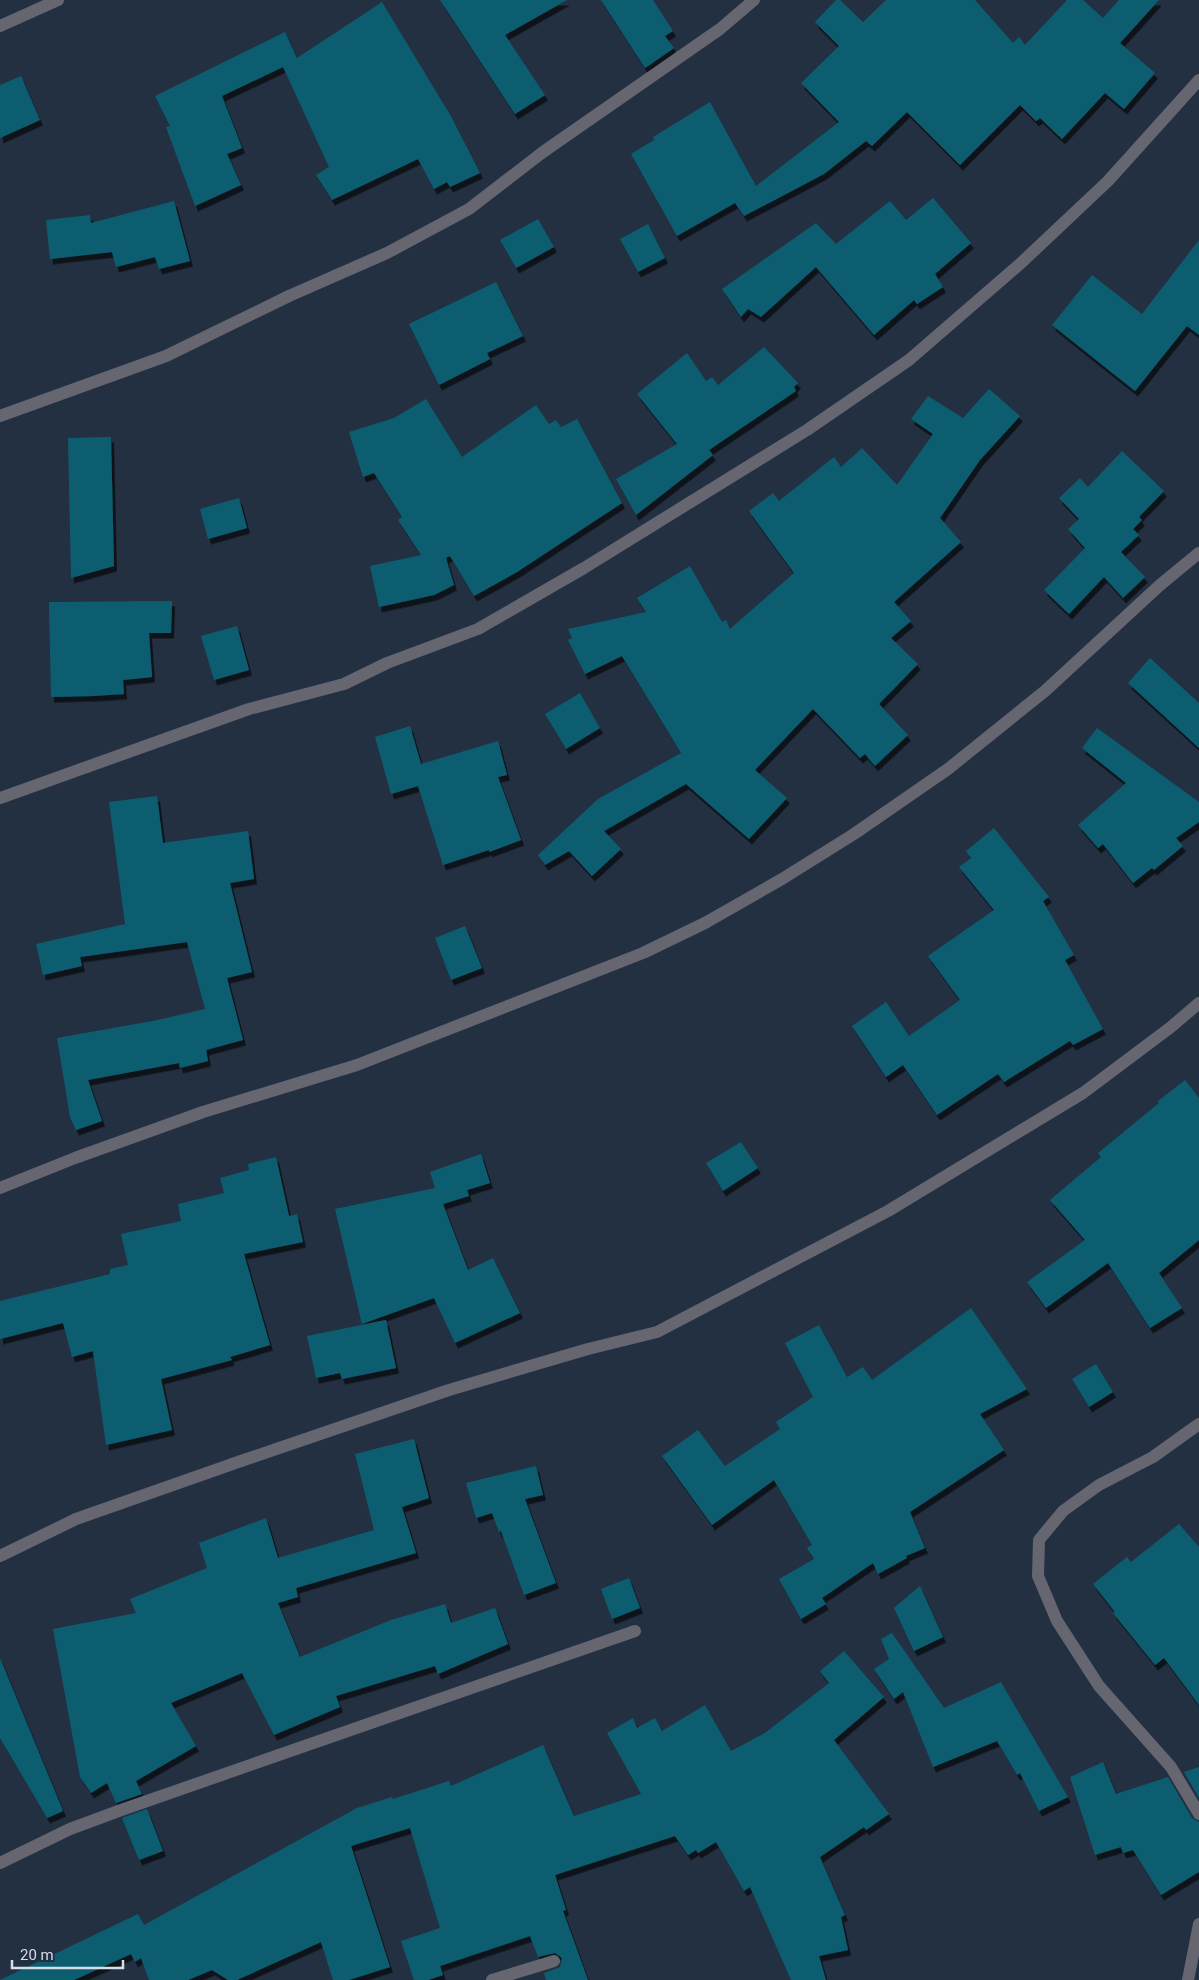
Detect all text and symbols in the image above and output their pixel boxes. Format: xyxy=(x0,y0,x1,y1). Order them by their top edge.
scale bar xyxy=(12,1938,124,1970)
text: 20 m xyxy=(20,1946,54,1964)

